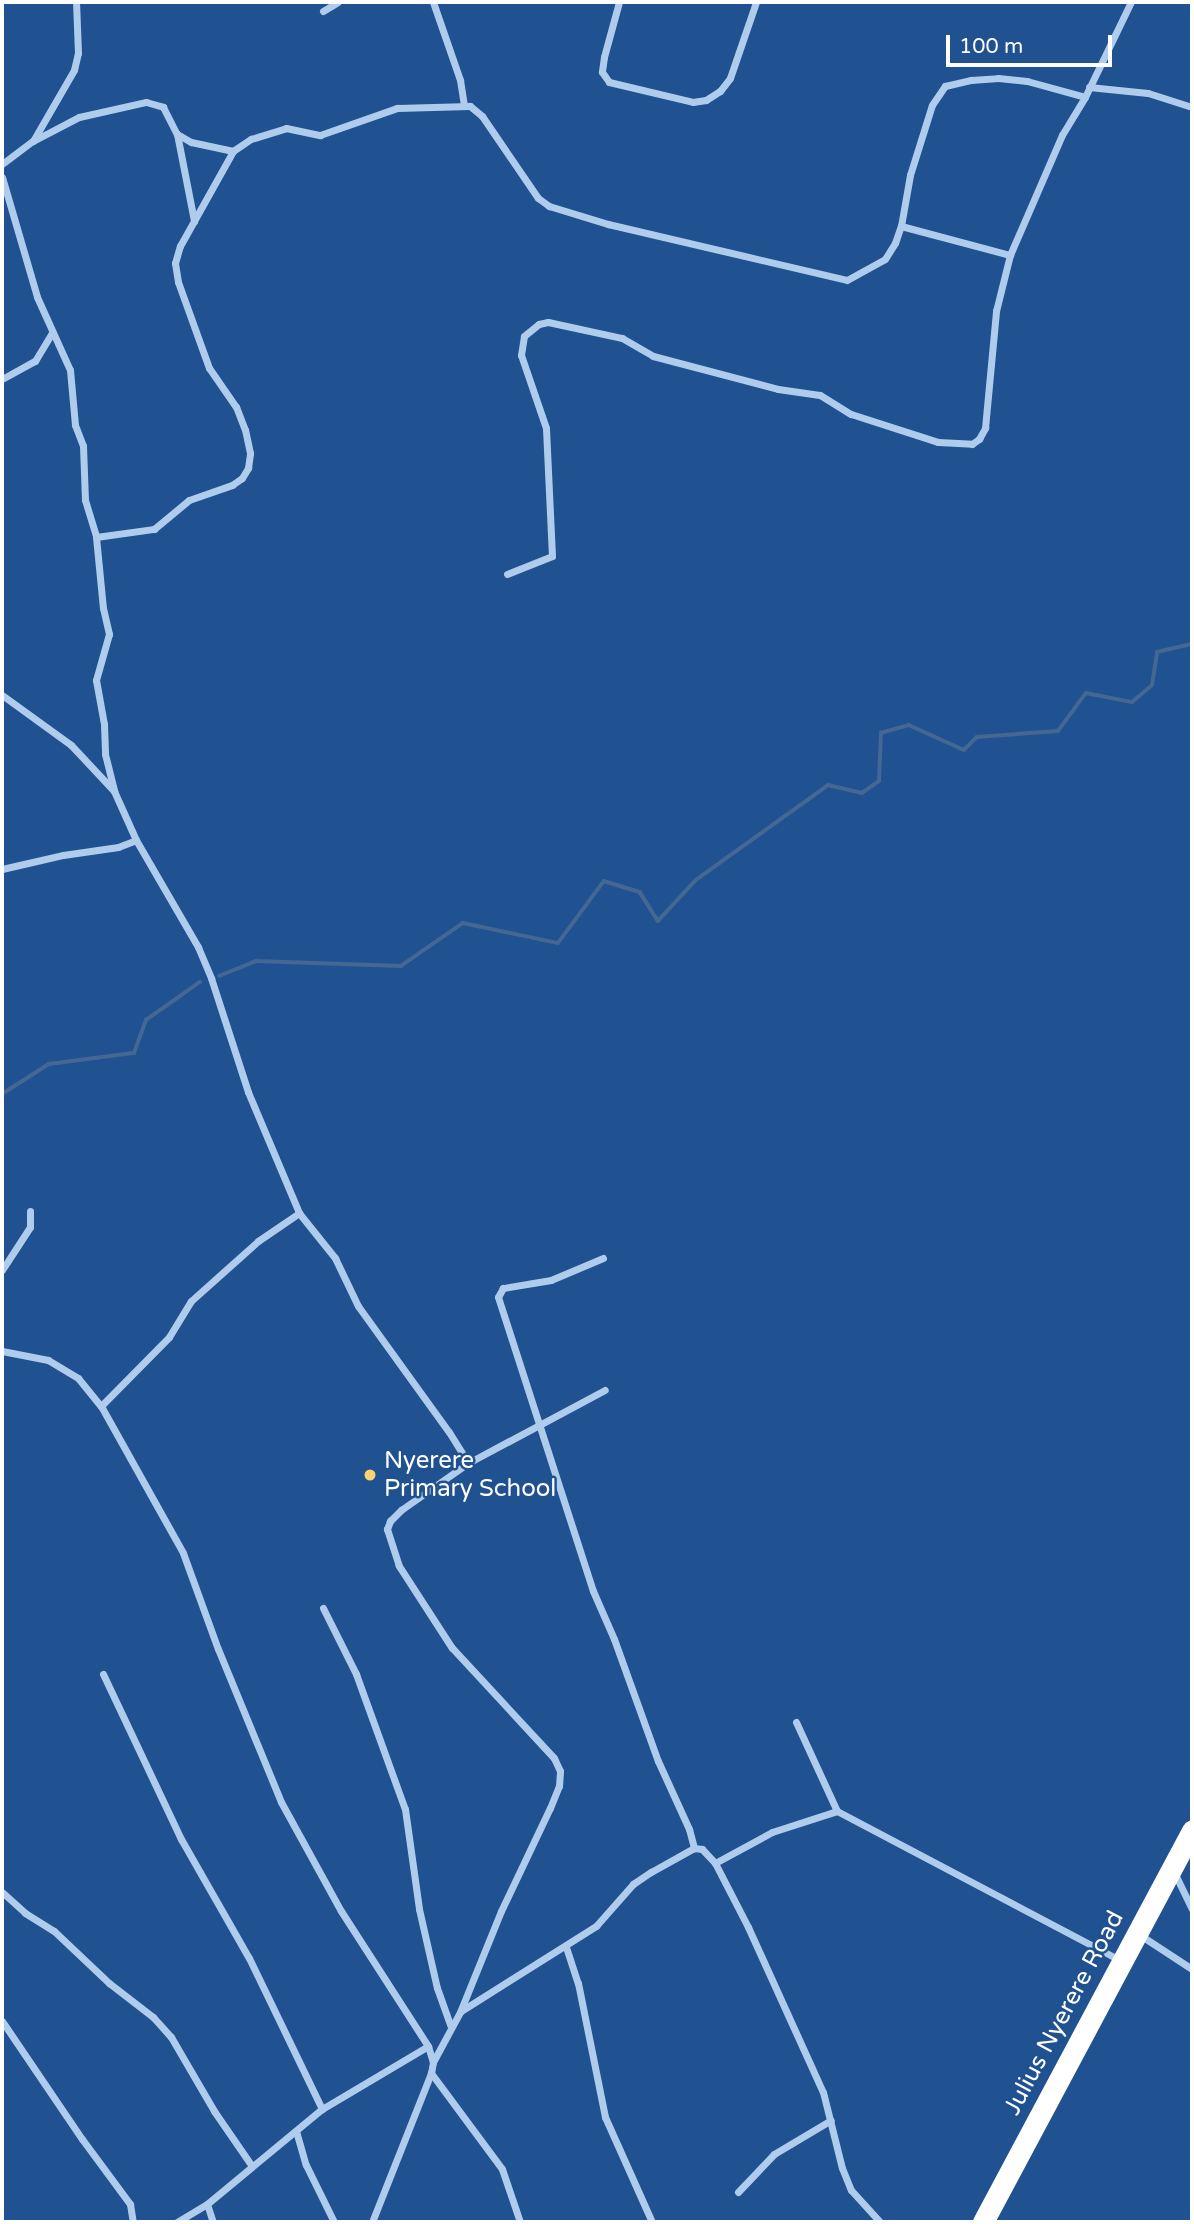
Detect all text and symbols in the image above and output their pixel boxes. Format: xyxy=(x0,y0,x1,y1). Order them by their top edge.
scale bar xyxy=(949,21,1115,65)
text: 100 m xyxy=(959,34,1023,59)
place label: Nyerere Primary School xyxy=(384,1447,556,1503)
marker: Nyerere Primary School xyxy=(362,1467,378,1483)
street label: Julius Nyerere Road xyxy=(998,1906,1130,2120)

